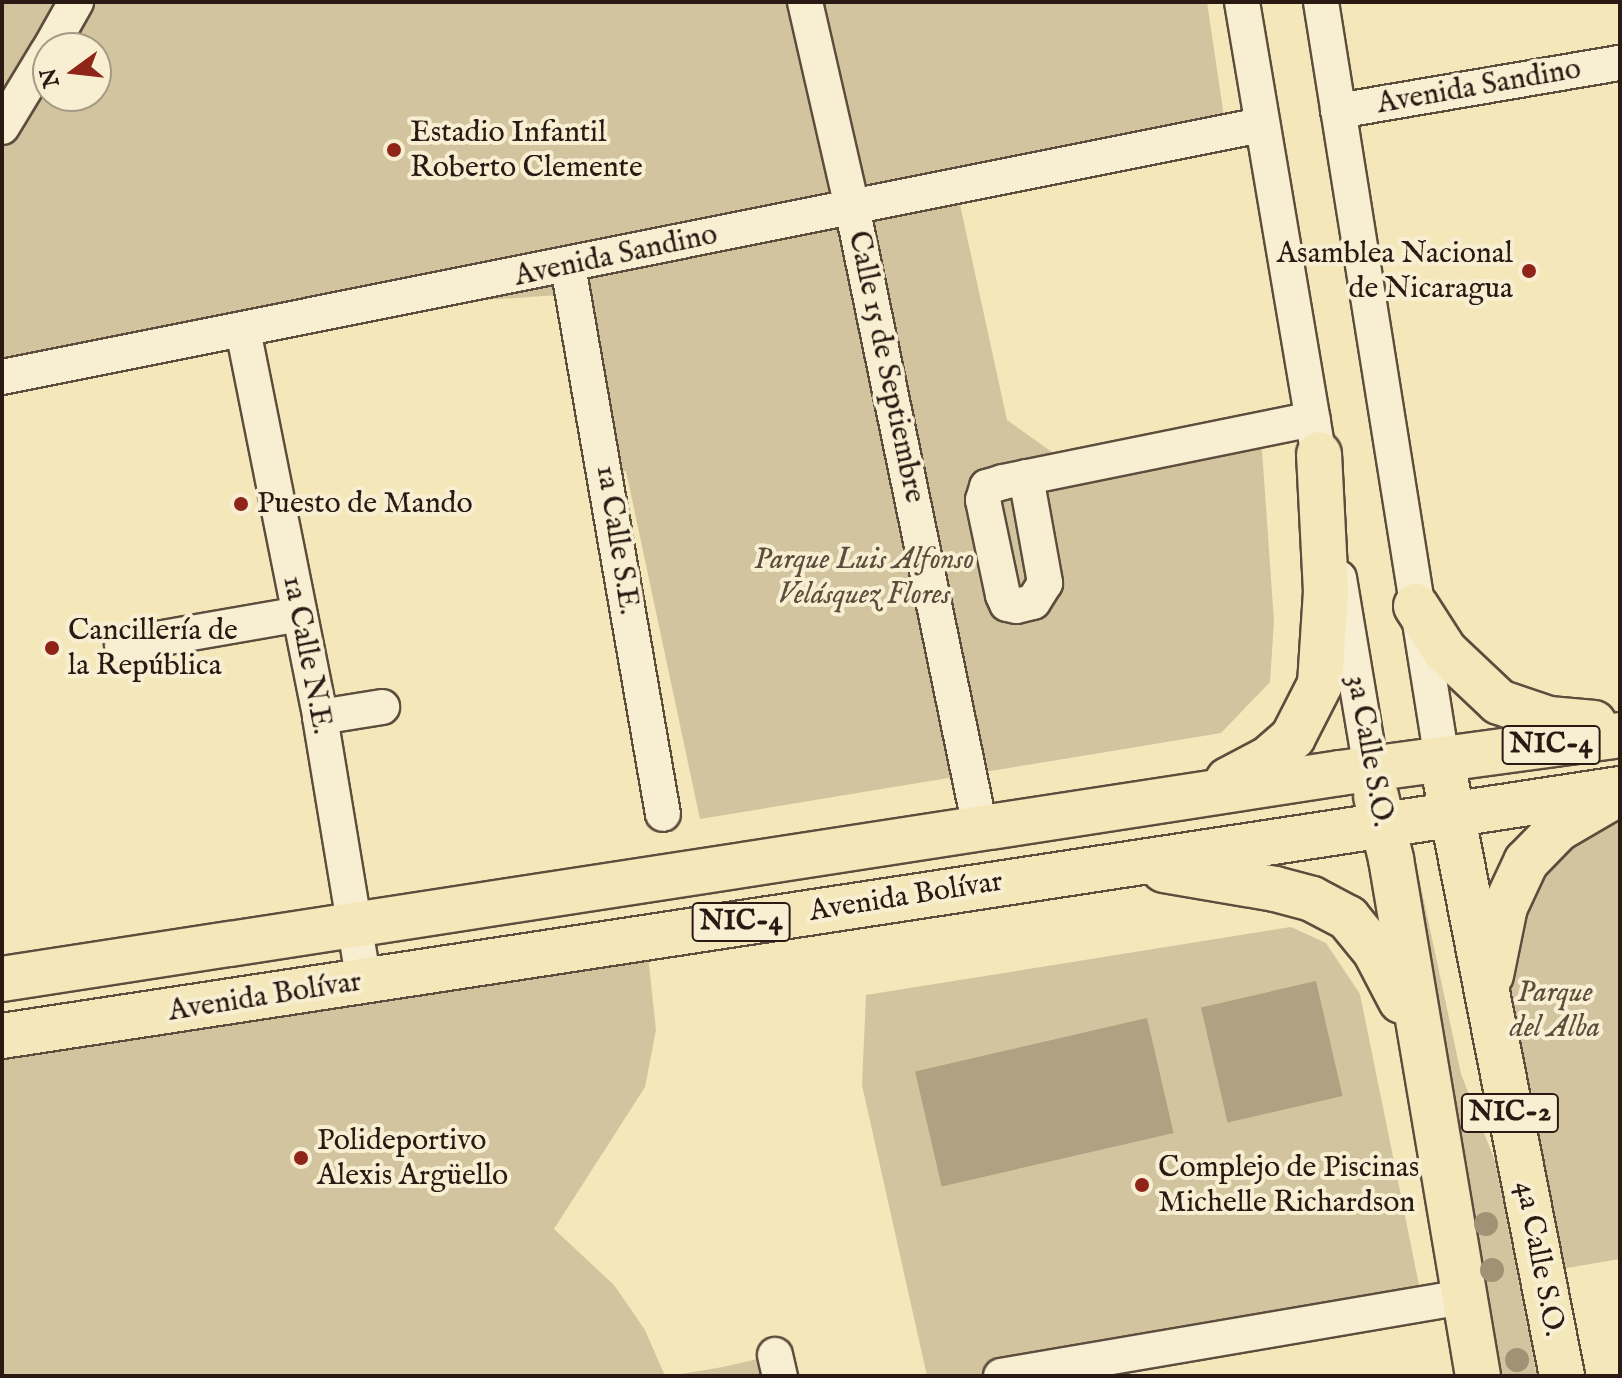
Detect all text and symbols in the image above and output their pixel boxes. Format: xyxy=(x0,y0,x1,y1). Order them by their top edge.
north arrow xyxy=(32,32,112,112)
street label: Avenida Sandino xyxy=(1374,51,1584,123)
text: N xyxy=(35,65,67,91)
place label: Estadio Infantil Roberto Clemente xyxy=(410,115,643,186)
marker: Estadio Infantil Roberto Clemente xyxy=(385,141,403,159)
street label: Avenida Sandino xyxy=(511,217,721,295)
street label: Calle 15 de Septiembre xyxy=(840,228,932,506)
place label: Asamblea Nacional de Nicaragua xyxy=(1277,236,1513,306)
marker: Asamblea Nacional de Nicaragua xyxy=(1520,262,1538,280)
street label: 1a Calle S.E. xyxy=(587,463,647,617)
place label: Puesto de Mando xyxy=(257,486,473,522)
marker: Puesto de Mando xyxy=(232,495,250,513)
park label: Parque Luis Alfonso Velásquez Flores xyxy=(754,542,974,612)
street label: 1a Calle N.E. xyxy=(274,573,340,737)
place label: Cancillería de la República xyxy=(68,613,238,684)
marker: Cancillería de la República xyxy=(43,639,61,657)
street label: 3a Calle S.O. xyxy=(1338,672,1400,830)
road number: NIC-4 xyxy=(1501,721,1601,769)
street label: Avenida Bolívar xyxy=(807,864,1005,930)
road number: NIC-4 xyxy=(691,898,791,946)
street label: Avenida Bolívar xyxy=(166,964,364,1030)
park label: Parque del Alba xyxy=(1510,975,1600,1046)
road number: NIC-2 xyxy=(1460,1089,1560,1137)
place label: Polideportivo Alexis Argüello xyxy=(317,1123,508,1194)
marker: Polideportivo Alexis Argüello xyxy=(292,1149,310,1167)
place label: Complejo de Piscinas Michelle Richardson xyxy=(1158,1150,1419,1220)
marker: Complejo de Piscinas Michelle Richardson xyxy=(1133,1176,1151,1194)
street label: 4a Calle S.O. xyxy=(1506,1178,1572,1340)

